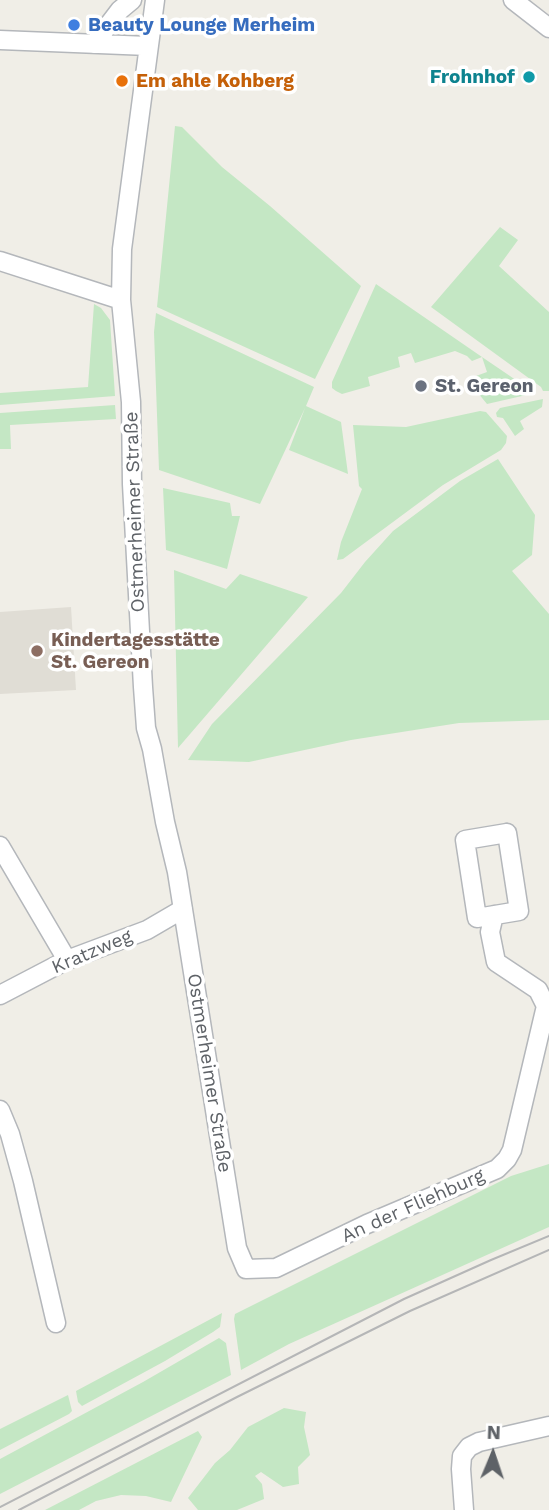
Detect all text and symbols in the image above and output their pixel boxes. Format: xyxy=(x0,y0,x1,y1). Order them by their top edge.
place label: Beauty Lounge Merheim xyxy=(88,14,315,36)
marker: Beauty Lounge Merheim xyxy=(66,17,82,33)
place label: Frohnhof xyxy=(430,66,515,88)
marker: Frohnhof xyxy=(521,69,537,85)
place label: Em ahle Kohberg xyxy=(136,70,294,92)
marker: Em ahle Kohberg xyxy=(114,73,130,89)
place label: St. Gereon xyxy=(435,375,534,397)
marker: St. Gereon xyxy=(413,378,429,394)
street label: Ostmerheimer Straße xyxy=(120,411,150,613)
place label: Kindertagesstätte St. Gereon xyxy=(51,629,220,673)
marker: Kindertagesstätte St. Gereon xyxy=(29,643,45,659)
street label: Kratzweg xyxy=(48,925,136,979)
street label: Ostmerheimer Straße xyxy=(182,972,236,1174)
street label: An der Fliehburg xyxy=(338,1164,488,1248)
north arrow xyxy=(458,1419,528,1489)
text: N xyxy=(486,1421,501,1444)

